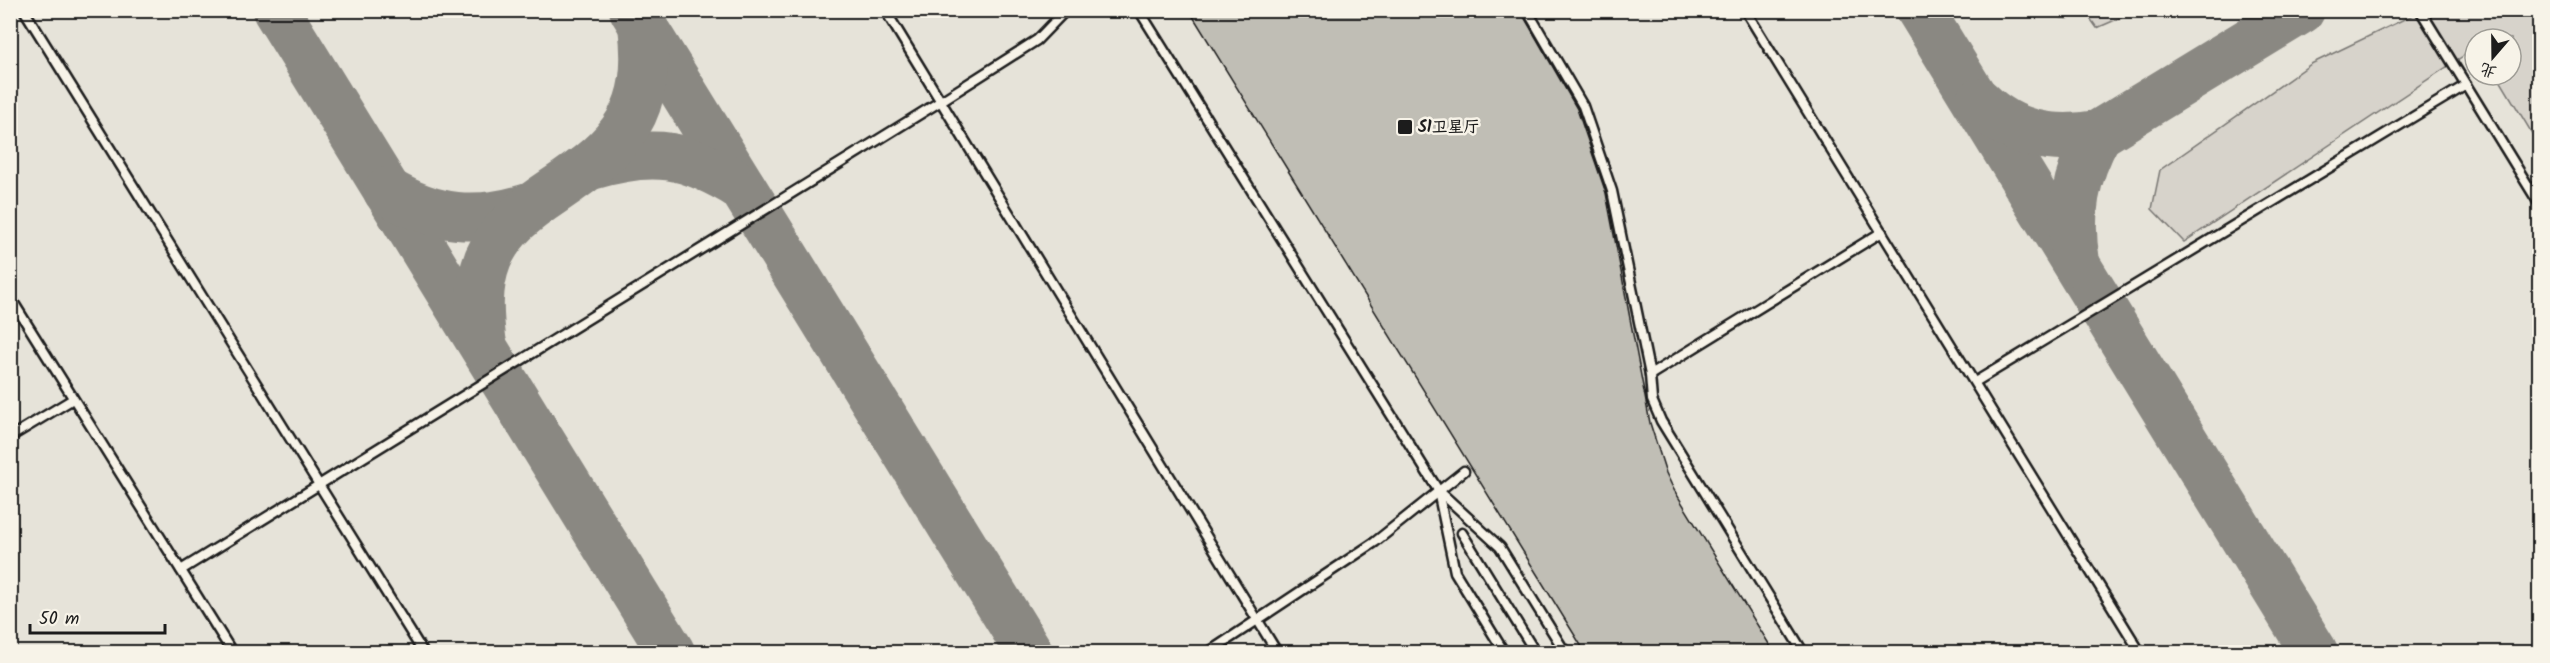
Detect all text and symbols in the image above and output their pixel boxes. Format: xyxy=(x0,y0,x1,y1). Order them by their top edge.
north arrow xyxy=(2463,27,2523,87)
text: 北 xyxy=(2477,55,2500,84)
place label: S1卫星厅 xyxy=(1418,115,1480,140)
marker: S1卫星厅 xyxy=(1396,118,1414,136)
scale bar xyxy=(30,597,165,635)
text: 50 m xyxy=(39,605,79,634)

